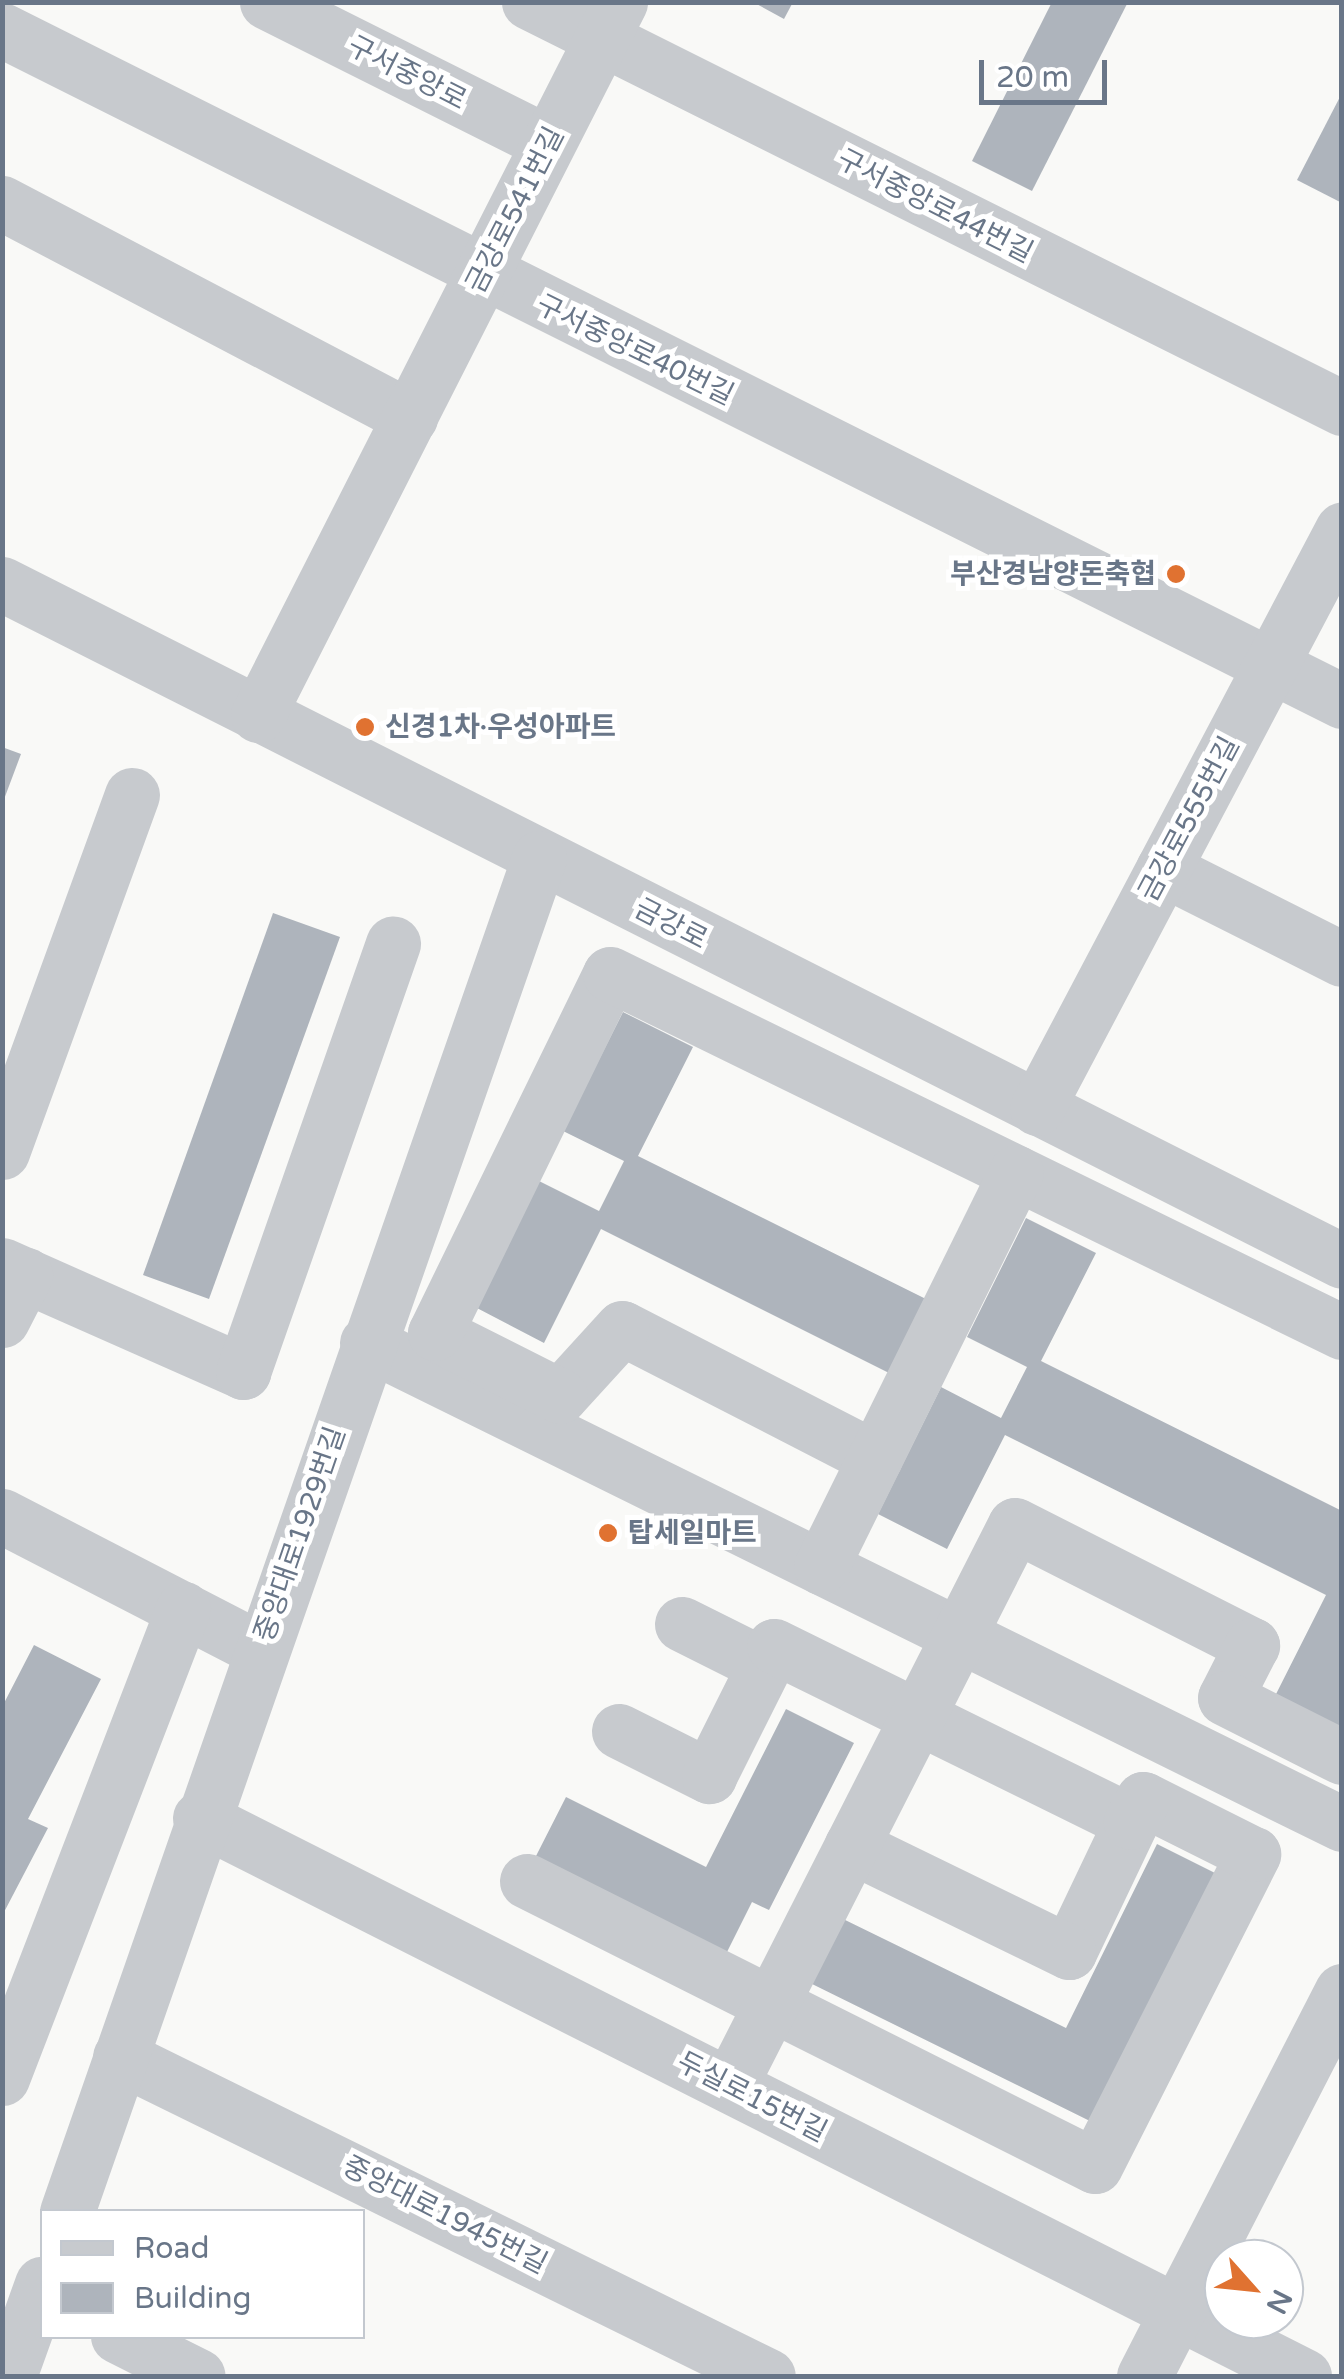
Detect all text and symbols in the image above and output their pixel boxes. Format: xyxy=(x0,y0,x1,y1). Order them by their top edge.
street label: 구서중앙로 xyxy=(342,29,472,117)
scale bar xyxy=(984,40,1112,102)
text: 20 m xyxy=(996,59,1069,96)
street label: 금강로541번길 xyxy=(459,121,571,299)
street label: 구서중앙로44번길 xyxy=(831,142,1039,270)
street label: 구서중앙로40번길 xyxy=(531,288,739,412)
place label: 부산경남양돈축협 xyxy=(950,557,1156,591)
marker: 부산경남양돈축협 xyxy=(1165,563,1187,585)
place label: 신경1차·우성아파트 xyxy=(385,710,616,744)
marker: 신경1차·우성아파트 xyxy=(354,716,376,738)
street label: 금강로555번길 xyxy=(1132,731,1246,907)
street label: 금강로 xyxy=(629,891,713,957)
street label: 중앙대로1929번길 xyxy=(248,1422,352,1646)
place label: 탑세일마트 xyxy=(628,1516,757,1550)
marker: 탑세일마트 xyxy=(597,1522,619,1544)
street label: 두실로15번길 xyxy=(671,2045,833,2149)
street label: 중앙대로1945번길 xyxy=(337,2149,553,2281)
legend xyxy=(40,2209,365,2339)
text: Road xyxy=(134,2230,209,2267)
north arrow xyxy=(1204,2239,1304,2339)
text: Building xyxy=(134,2280,251,2317)
text: N xyxy=(1259,2284,1299,2319)

